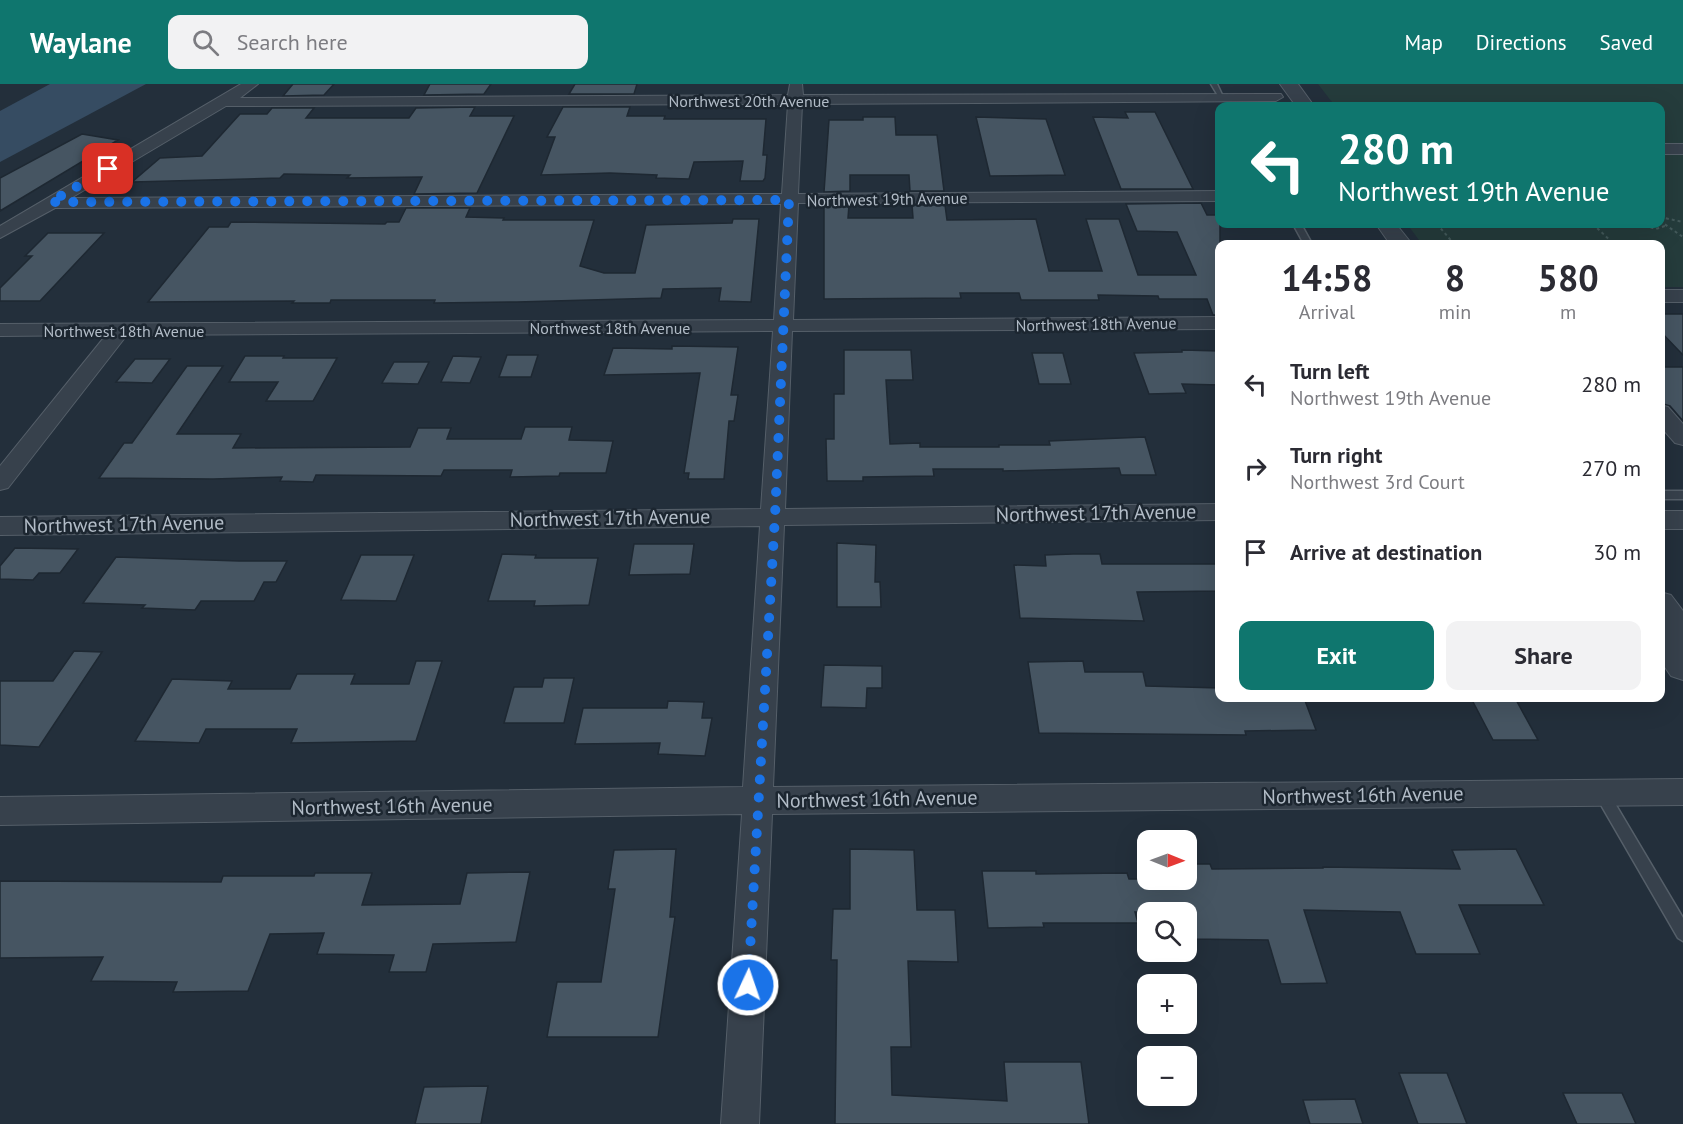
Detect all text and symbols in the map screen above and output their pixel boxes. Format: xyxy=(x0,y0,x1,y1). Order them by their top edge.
search box xyxy=(168,15,588,69)
text: Waylane xyxy=(30,24,132,61)
icon: search xyxy=(189,26,222,59)
text: Search here xyxy=(237,28,348,56)
text: Map xyxy=(1404,29,1443,56)
text: Directions xyxy=(1476,29,1567,56)
text: Saved xyxy=(1600,29,1653,56)
street label: Northwest 20th Avenue xyxy=(669,91,829,111)
text: 280 m xyxy=(1338,121,1454,176)
icon: left xyxy=(1239,126,1317,204)
pin xyxy=(82,143,133,194)
icon: arrive xyxy=(91,152,124,185)
text: Northwest 19th Avenue xyxy=(1338,174,1610,208)
street label: Northwest 19th Avenue xyxy=(806,188,968,210)
text: 14:58 xyxy=(1281,254,1373,301)
text: 8 xyxy=(1445,254,1465,301)
text: 580 xyxy=(1538,254,1599,301)
text: Arrival xyxy=(1299,299,1355,325)
text: min xyxy=(1439,299,1471,325)
text: m xyxy=(1560,299,1576,325)
street label: Northwest 18th Avenue xyxy=(1015,313,1177,335)
street label: Northwest 18th Avenue xyxy=(530,318,690,338)
street label: Northwest 18th Avenue xyxy=(44,321,204,341)
text: Turn left xyxy=(1290,357,1370,385)
icon: left xyxy=(1239,368,1272,401)
text: 280 m xyxy=(1581,370,1641,398)
text: Northwest 19th Avenue xyxy=(1290,385,1491,411)
text: Turn right xyxy=(1290,441,1382,469)
icon: right xyxy=(1239,452,1272,485)
text: 270 m xyxy=(1581,454,1641,482)
text: Northwest 3rd Court xyxy=(1290,469,1465,495)
street label: Northwest 17th Avenue xyxy=(995,498,1197,528)
street label: Northwest 17th Avenue xyxy=(509,503,711,533)
street label: Northwest 17th Avenue xyxy=(23,509,225,539)
icon: arrive xyxy=(1239,536,1272,569)
text: Arrive at destination xyxy=(1290,538,1482,566)
text: 30 m xyxy=(1593,538,1641,566)
button: Exit xyxy=(1239,621,1434,690)
button: Share xyxy=(1446,621,1641,690)
street label: Northwest 16th Avenue xyxy=(1262,780,1464,810)
street label: Northwest 16th Avenue xyxy=(776,784,978,814)
street label: Northwest 16th Avenue xyxy=(291,791,493,821)
north arrow xyxy=(1137,830,1197,890)
map controls xyxy=(1137,830,1197,1106)
button: search xyxy=(1137,902,1197,962)
position arrow xyxy=(716,953,780,1017)
button: + xyxy=(1137,974,1197,1034)
button: − xyxy=(1137,1046,1197,1106)

